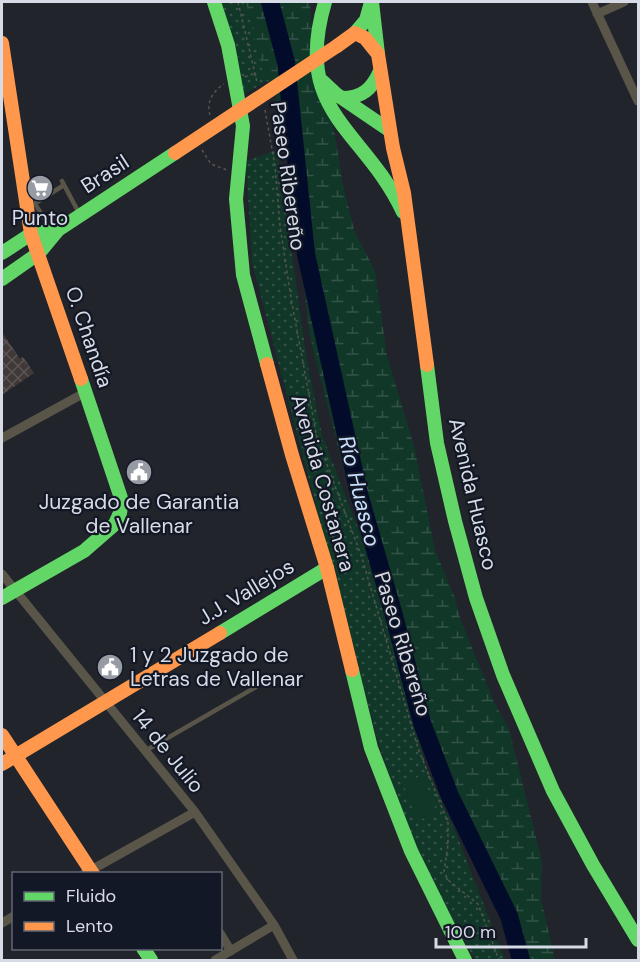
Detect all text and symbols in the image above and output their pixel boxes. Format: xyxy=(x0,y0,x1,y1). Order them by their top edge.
street label: Paseo Ribereño xyxy=(264,100,312,252)
street label: Brasil xyxy=(76,148,134,200)
supermarket icon: Punto xyxy=(25,173,55,203)
place label: Punto xyxy=(12,204,68,232)
street label: O. Chandía xyxy=(59,283,119,391)
street label: Avenida Costanera xyxy=(284,391,362,575)
street label: Avenida Huasco xyxy=(442,415,504,573)
water label: Río Huasco xyxy=(332,433,387,550)
public building icon: Juzgado de Garantia de Vallenar xyxy=(124,457,154,487)
place label: Juzgado de Garantia de Vallenar xyxy=(39,488,239,540)
street label: J.J. Vallejos xyxy=(193,552,299,632)
street label: Paseo Ribereño xyxy=(368,568,438,720)
place label: 1 y 2 Juzgado de Letras de Vallenar xyxy=(130,641,304,693)
public building icon: 1 y 2 Juzgado de Letras de Vallenar xyxy=(95,652,125,682)
street label: 14 de Julio xyxy=(126,703,210,799)
legend xyxy=(12,872,222,950)
text: Fluido xyxy=(66,884,116,908)
scale bar xyxy=(436,911,586,949)
text: Lento xyxy=(66,914,113,938)
text: 100 m xyxy=(445,920,496,944)

